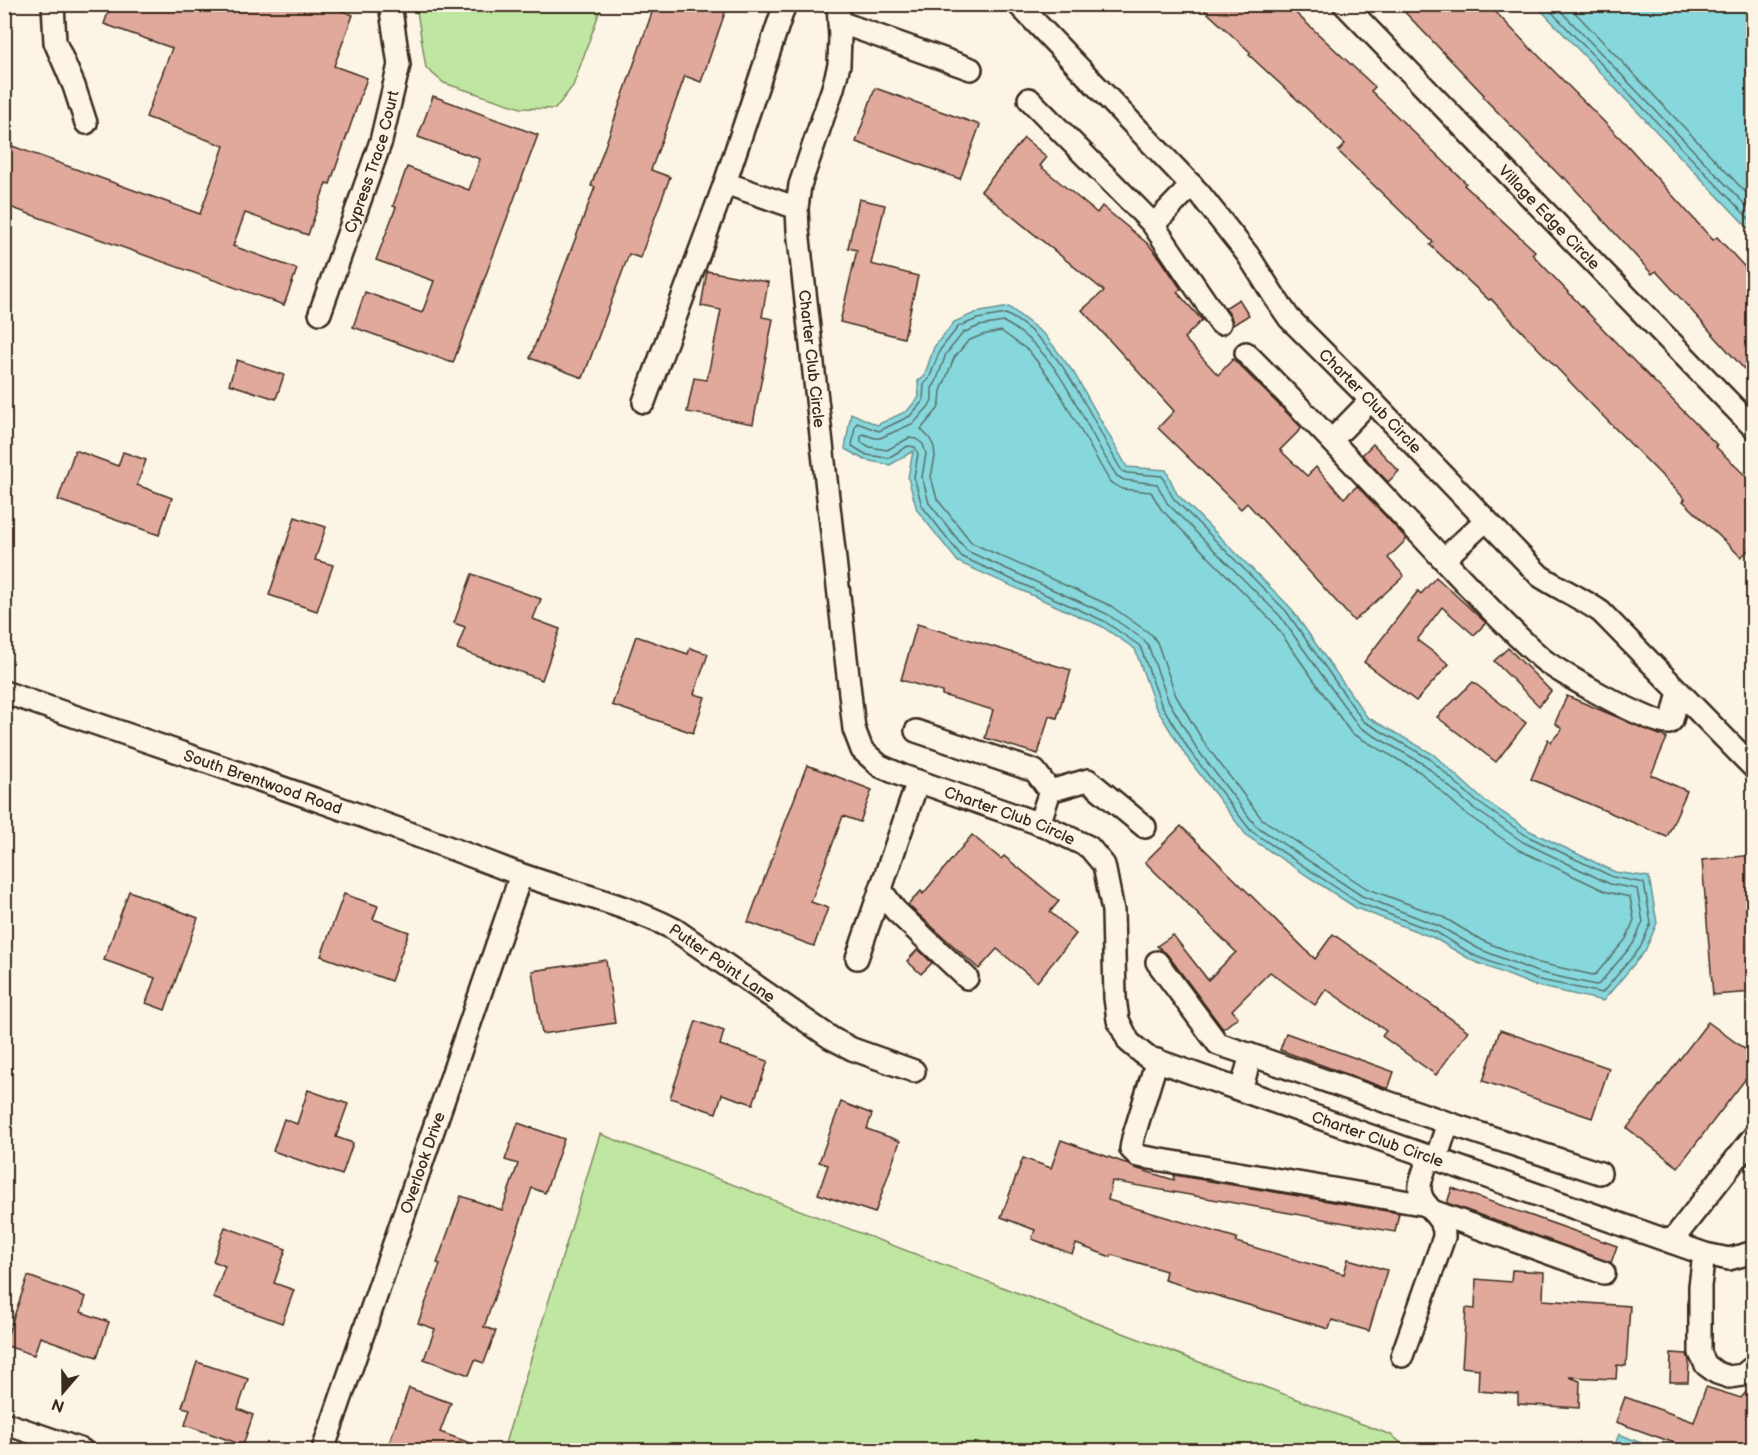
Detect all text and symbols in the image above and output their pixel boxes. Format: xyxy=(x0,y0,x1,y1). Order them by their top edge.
street label: Cypress Trace Court xyxy=(341,89,404,236)
street label: Village Edge Circle xyxy=(1494,162,1604,274)
street label: Charter Club Circle xyxy=(794,289,828,429)
street label: Charter Club Circle xyxy=(1314,345,1425,458)
street label: South Brentwood Road xyxy=(181,746,344,819)
street label: Charter Club Circle xyxy=(941,783,1078,850)
street label: Putter Point Lane xyxy=(665,921,779,1008)
street label: Charter Club Circle xyxy=(1309,1108,1446,1172)
street label: Overlook Drive xyxy=(397,1109,450,1216)
north arrow xyxy=(33,1362,93,1422)
text: N xyxy=(49,1394,67,1416)

